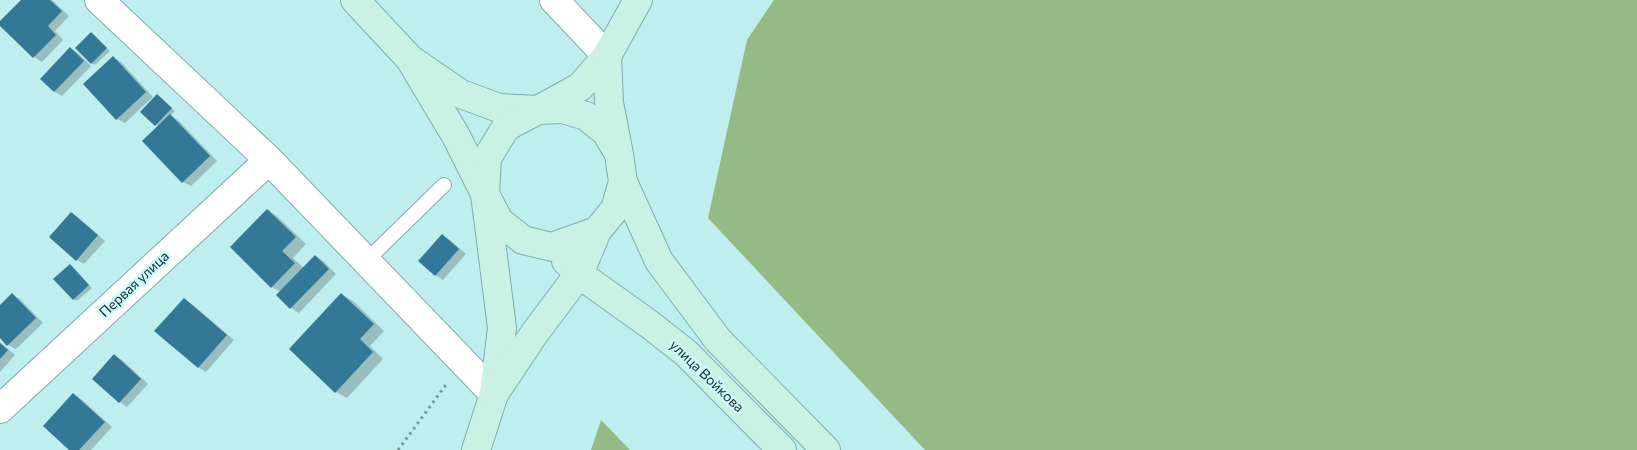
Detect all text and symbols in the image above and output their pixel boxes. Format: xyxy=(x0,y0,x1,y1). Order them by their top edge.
street label: Первая улица xyxy=(95,247,172,320)
street label: улица Войкова xyxy=(667,336,748,415)

